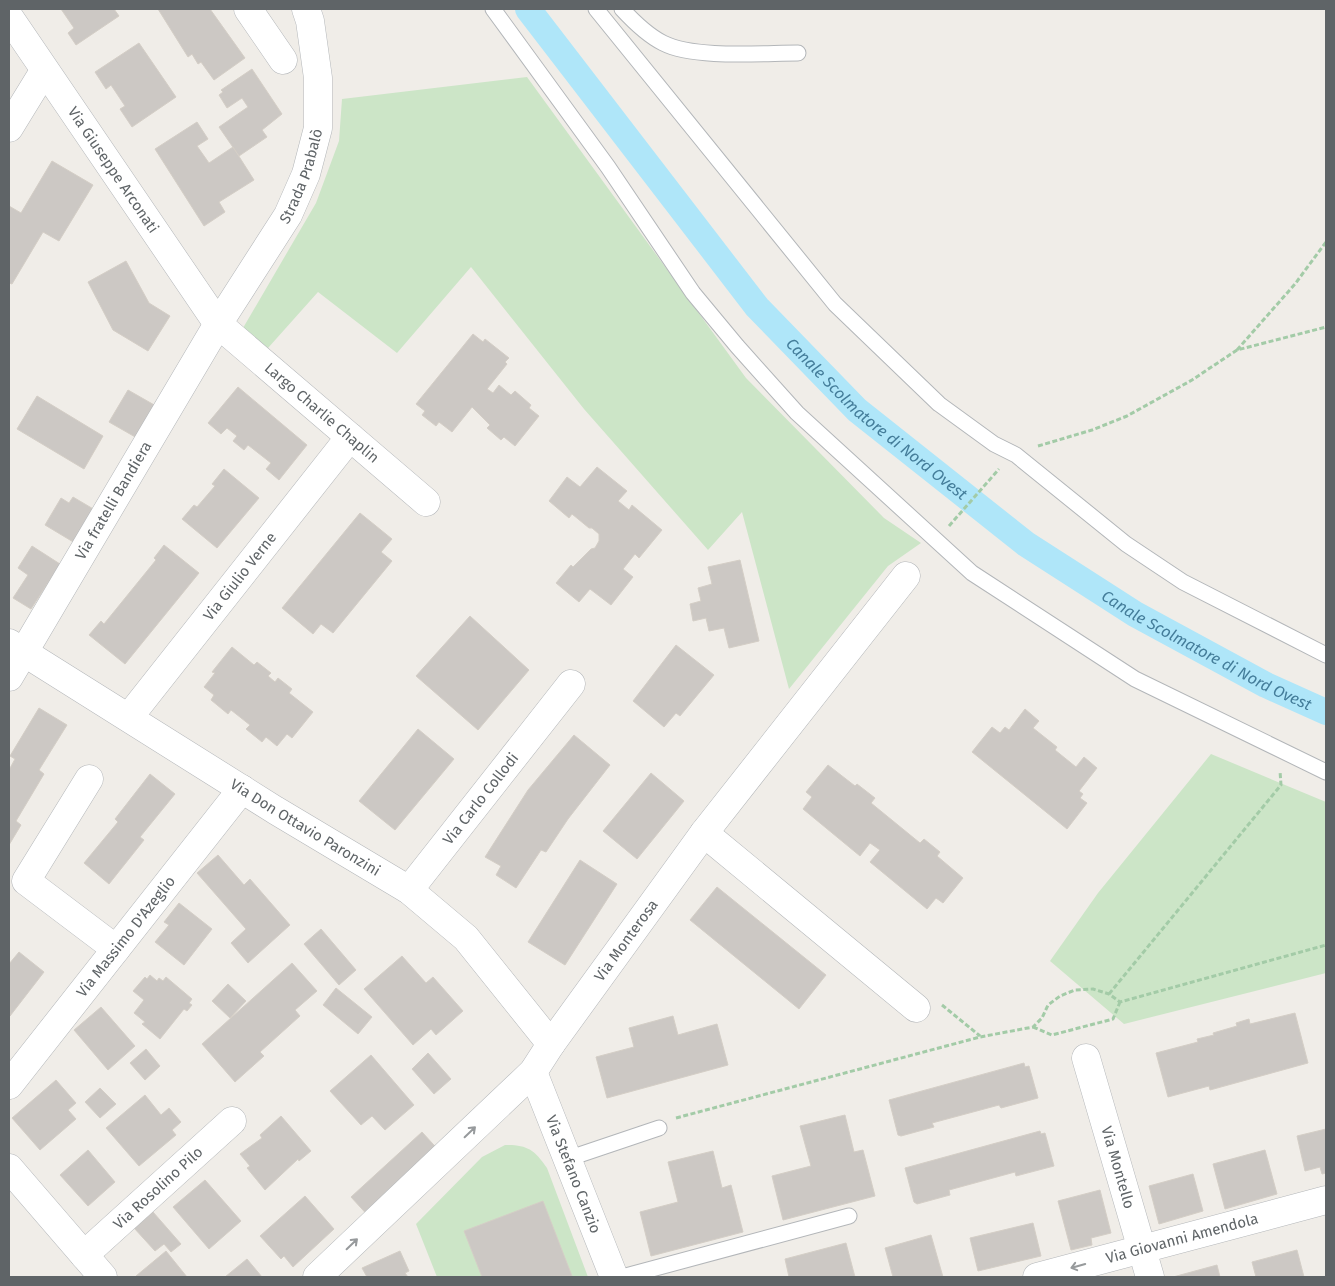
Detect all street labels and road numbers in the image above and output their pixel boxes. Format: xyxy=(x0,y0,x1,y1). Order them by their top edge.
street label: Via Giuseppe Arconati xyxy=(64,103,162,236)
street label: Strada Prabalò xyxy=(276,127,326,227)
street label: Largo Charlie Chaplin xyxy=(261,359,383,467)
street label: Via fratelli Bandiera xyxy=(71,438,155,563)
street label: Via Giulio Verne xyxy=(200,529,280,624)
street label: Via Carlo Collodi xyxy=(439,749,522,848)
street label: Via Don Ottavio Paronzini xyxy=(227,775,384,880)
street label: Via Massimo D'Azeglio xyxy=(73,872,179,1001)
street label: Via Monterosa xyxy=(590,896,662,985)
street label: Via Stefano Canzio xyxy=(542,1113,605,1236)
street label: Via Montello xyxy=(1097,1124,1139,1211)
street label: Via Rosolino Pilo xyxy=(110,1143,207,1233)
street label: Via Giovanni Amendola xyxy=(1104,1209,1260,1267)

